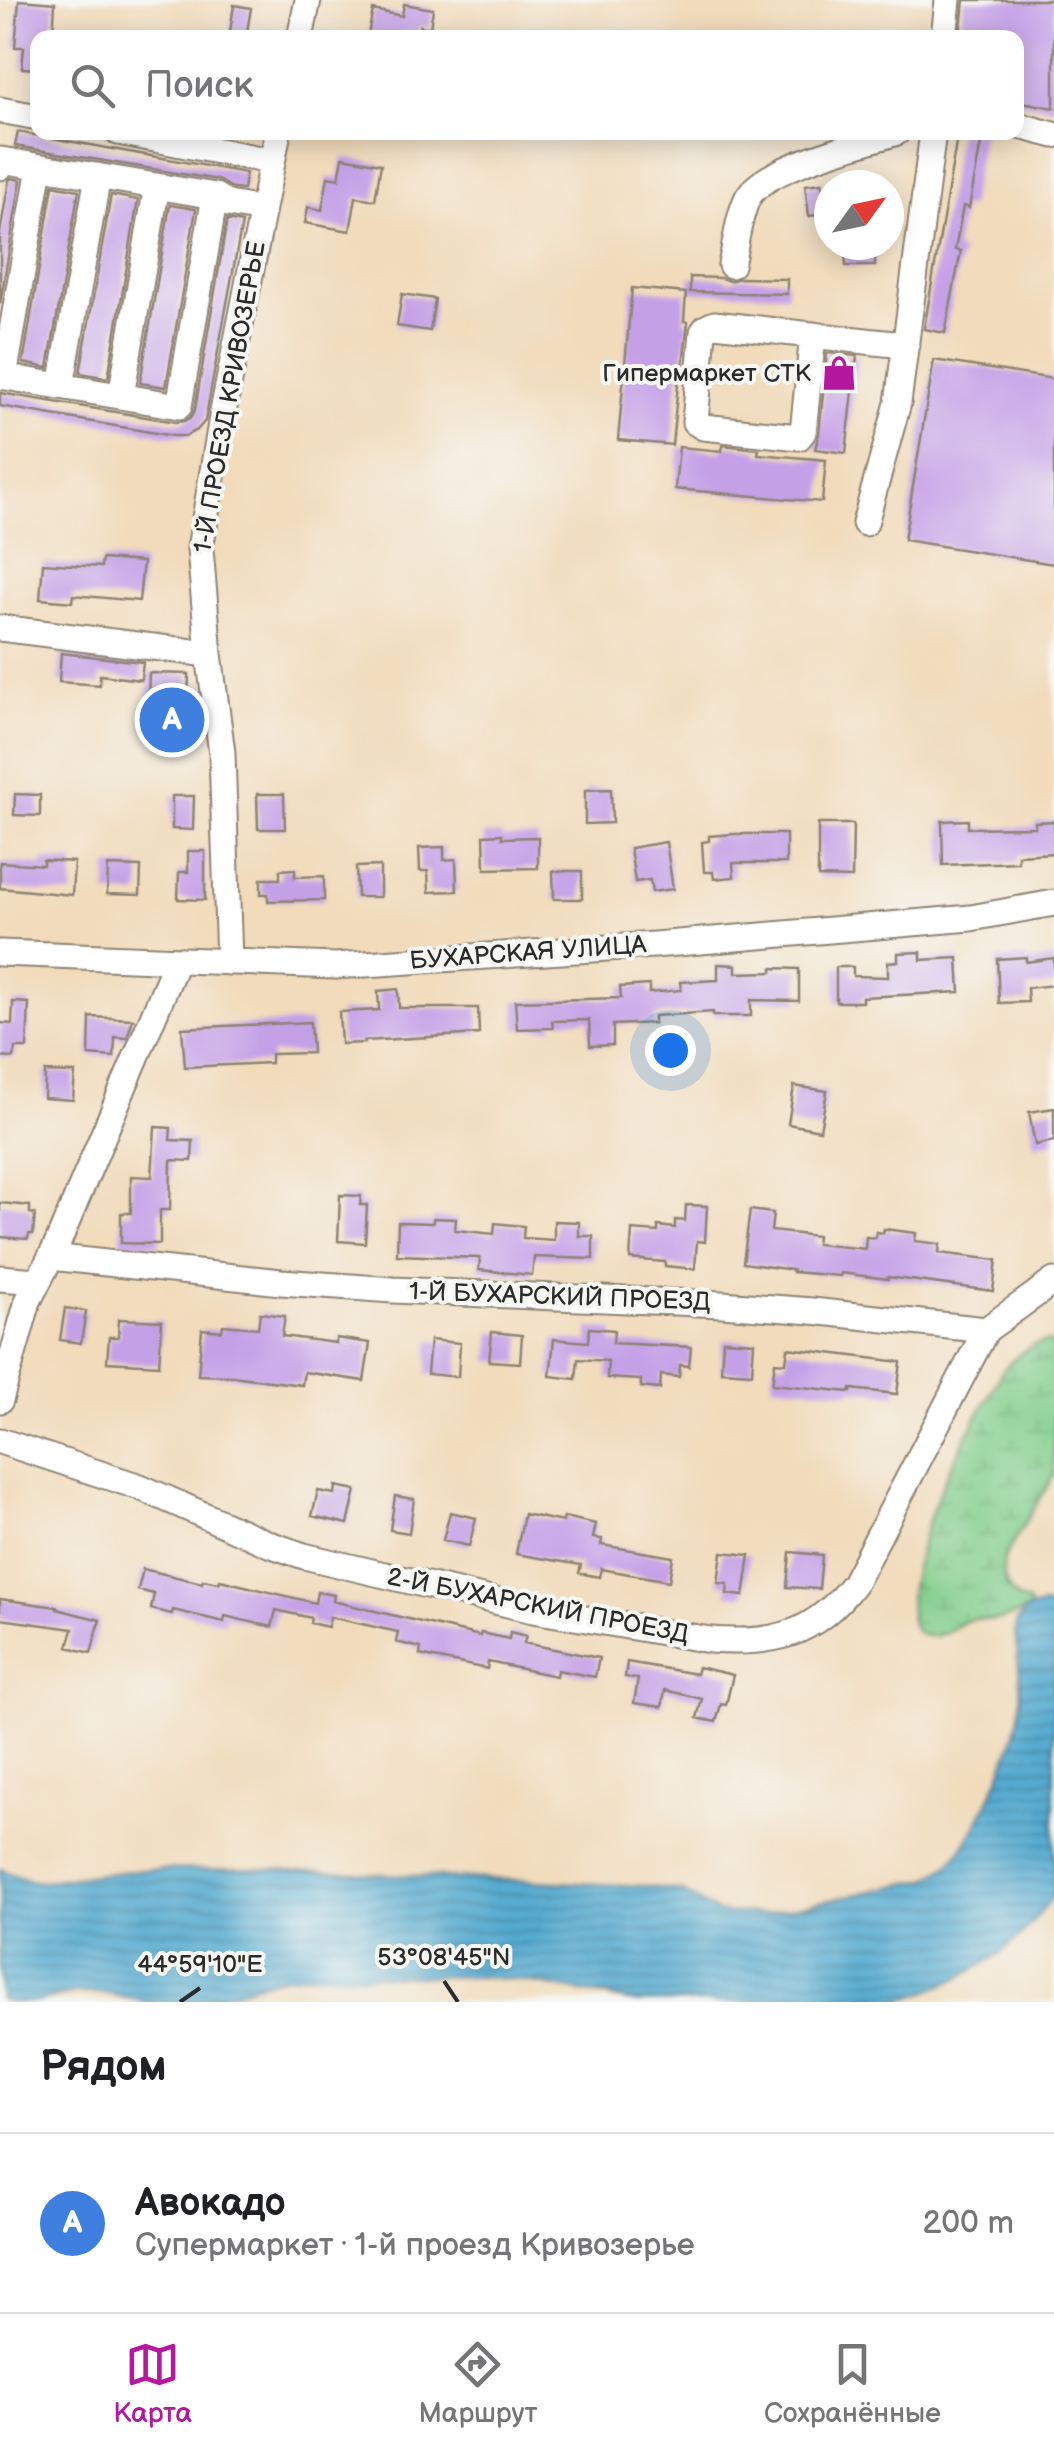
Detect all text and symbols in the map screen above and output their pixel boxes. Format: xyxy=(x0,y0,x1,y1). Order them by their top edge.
search box xyxy=(30,30,1024,140)
icon: search xyxy=(65,58,120,113)
text: Поиск xyxy=(145,63,253,108)
north arrow xyxy=(814,170,904,260)
street label: 1-Й ПРОЕЗД КРИВОЗЕРЬЕ xyxy=(187,239,273,555)
shop icon: Гипермаркет СТК xyxy=(820,354,858,392)
place label: Гипермаркет СТК xyxy=(602,358,812,389)
pin: A xyxy=(140,682,204,758)
street label: БУХАРСКАЯ УЛИЦА xyxy=(409,929,648,977)
your location xyxy=(645,1025,696,1076)
street label: 1-Й БУХАРСКИЙ ПРОЕЗД xyxy=(409,1276,711,1318)
street label: 2-Й БУХАРСКИЙ ПРОЕЗД xyxy=(384,1562,692,1650)
text: 53°08'45"N xyxy=(377,1942,511,1973)
text: 44°59'10"E xyxy=(137,1949,263,1980)
text: Рядом xyxy=(40,2042,167,2093)
text: Авокадо xyxy=(135,2181,285,2226)
text: A xyxy=(63,2204,82,2243)
text: 200 m xyxy=(922,2204,1014,2243)
text: Супермаркет · 1-й проезд Кривозерье xyxy=(135,2226,695,2265)
tab: Карта xyxy=(113,2337,192,2430)
tab: Маршрут xyxy=(418,2337,538,2430)
tab: Сохранённые xyxy=(764,2337,941,2430)

